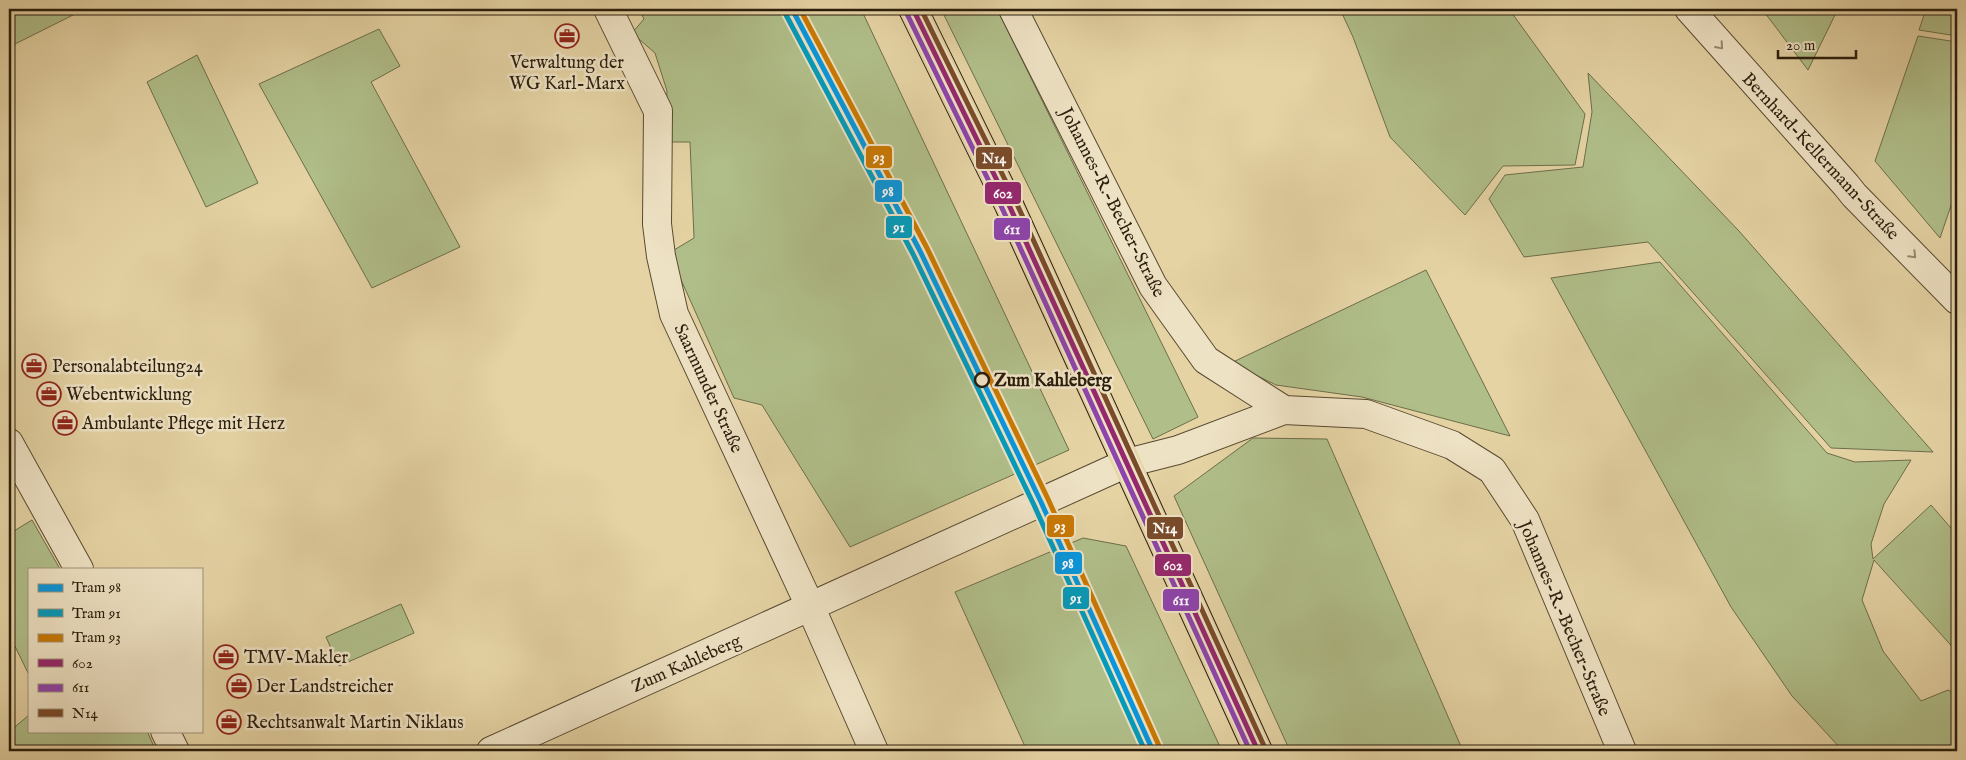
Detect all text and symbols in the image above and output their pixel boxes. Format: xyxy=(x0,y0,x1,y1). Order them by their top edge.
office icon: Verwaltung der WG Karl-Marx xyxy=(554,23,580,49)
scale bar xyxy=(1778,28,1856,60)
text: 20 m xyxy=(1786,36,1816,55)
one-way arrow xyxy=(1715,40,1724,49)
place label: Verwaltung der WG Karl-Marx xyxy=(509,52,625,96)
street label: Bernhard-Kellermann-Straße xyxy=(1736,68,1904,246)
street label: Johannes-R.-Becher-Straße xyxy=(1053,102,1170,301)
line badge: 93 xyxy=(865,145,893,169)
line badge: N14 xyxy=(975,146,1013,170)
text: 93 xyxy=(872,149,885,167)
text: N14 xyxy=(981,150,1007,168)
line badge: 98 xyxy=(874,179,903,203)
line badge: 602 xyxy=(984,181,1022,205)
text: 98 xyxy=(881,183,894,201)
text: 602 xyxy=(993,185,1013,203)
line badge: 91 xyxy=(885,215,913,239)
line badge: 611 xyxy=(993,217,1031,241)
text: 91 xyxy=(892,219,905,237)
text: 611 xyxy=(1004,221,1020,239)
one-way arrow xyxy=(1907,249,1916,258)
street label: Saarmunder Straße xyxy=(668,320,748,457)
office icon: Personalabteilung24 xyxy=(21,353,47,379)
place label: Personalabteilung24 xyxy=(52,356,203,379)
place label: Zum Kahleberg xyxy=(994,370,1113,393)
marker: Zum Kahleberg xyxy=(974,372,990,388)
office icon: Webentwicklung xyxy=(36,381,62,407)
place label: Webentwicklung xyxy=(66,384,192,407)
office icon: Ambulante Pflege mit Herz xyxy=(52,410,78,436)
place label: Ambulante Pflege mit Herz xyxy=(81,413,285,436)
line badge: 93 xyxy=(1046,514,1075,538)
line badge: N14 xyxy=(1146,516,1184,540)
street label: Johannes-R.-Becher-Straße xyxy=(1511,516,1615,720)
text: 93 xyxy=(1053,518,1066,536)
text: N14 xyxy=(1152,520,1178,538)
line badge: 98 xyxy=(1054,551,1083,575)
line badge: 602 xyxy=(1154,553,1192,577)
text: 98 xyxy=(1061,555,1074,573)
text: 602 xyxy=(1163,557,1183,575)
legend xyxy=(28,568,202,732)
text: Tram 98 xyxy=(72,578,121,597)
line badge: 91 xyxy=(1062,586,1090,610)
line badge: 611 xyxy=(1162,588,1200,612)
text: 91 xyxy=(1069,590,1082,608)
text: 611 xyxy=(1173,592,1189,610)
text: Tram 91 xyxy=(72,604,121,623)
text: Tram 93 xyxy=(72,628,121,647)
street label: Zum Kahleberg xyxy=(628,630,745,699)
office icon: TMV-Makler xyxy=(213,644,239,670)
place label: TMV-Makler xyxy=(244,647,349,670)
text: 602 xyxy=(72,654,93,673)
office icon: Der Landstreicher xyxy=(226,673,252,699)
place label: Der Landstreicher xyxy=(256,676,394,699)
text: 611 xyxy=(72,678,89,697)
text: N14 xyxy=(72,704,99,723)
office icon: Rechtsanwalt Martin Niklaus xyxy=(216,709,242,735)
place label: Rechtsanwalt Martin Niklaus xyxy=(246,712,464,735)

